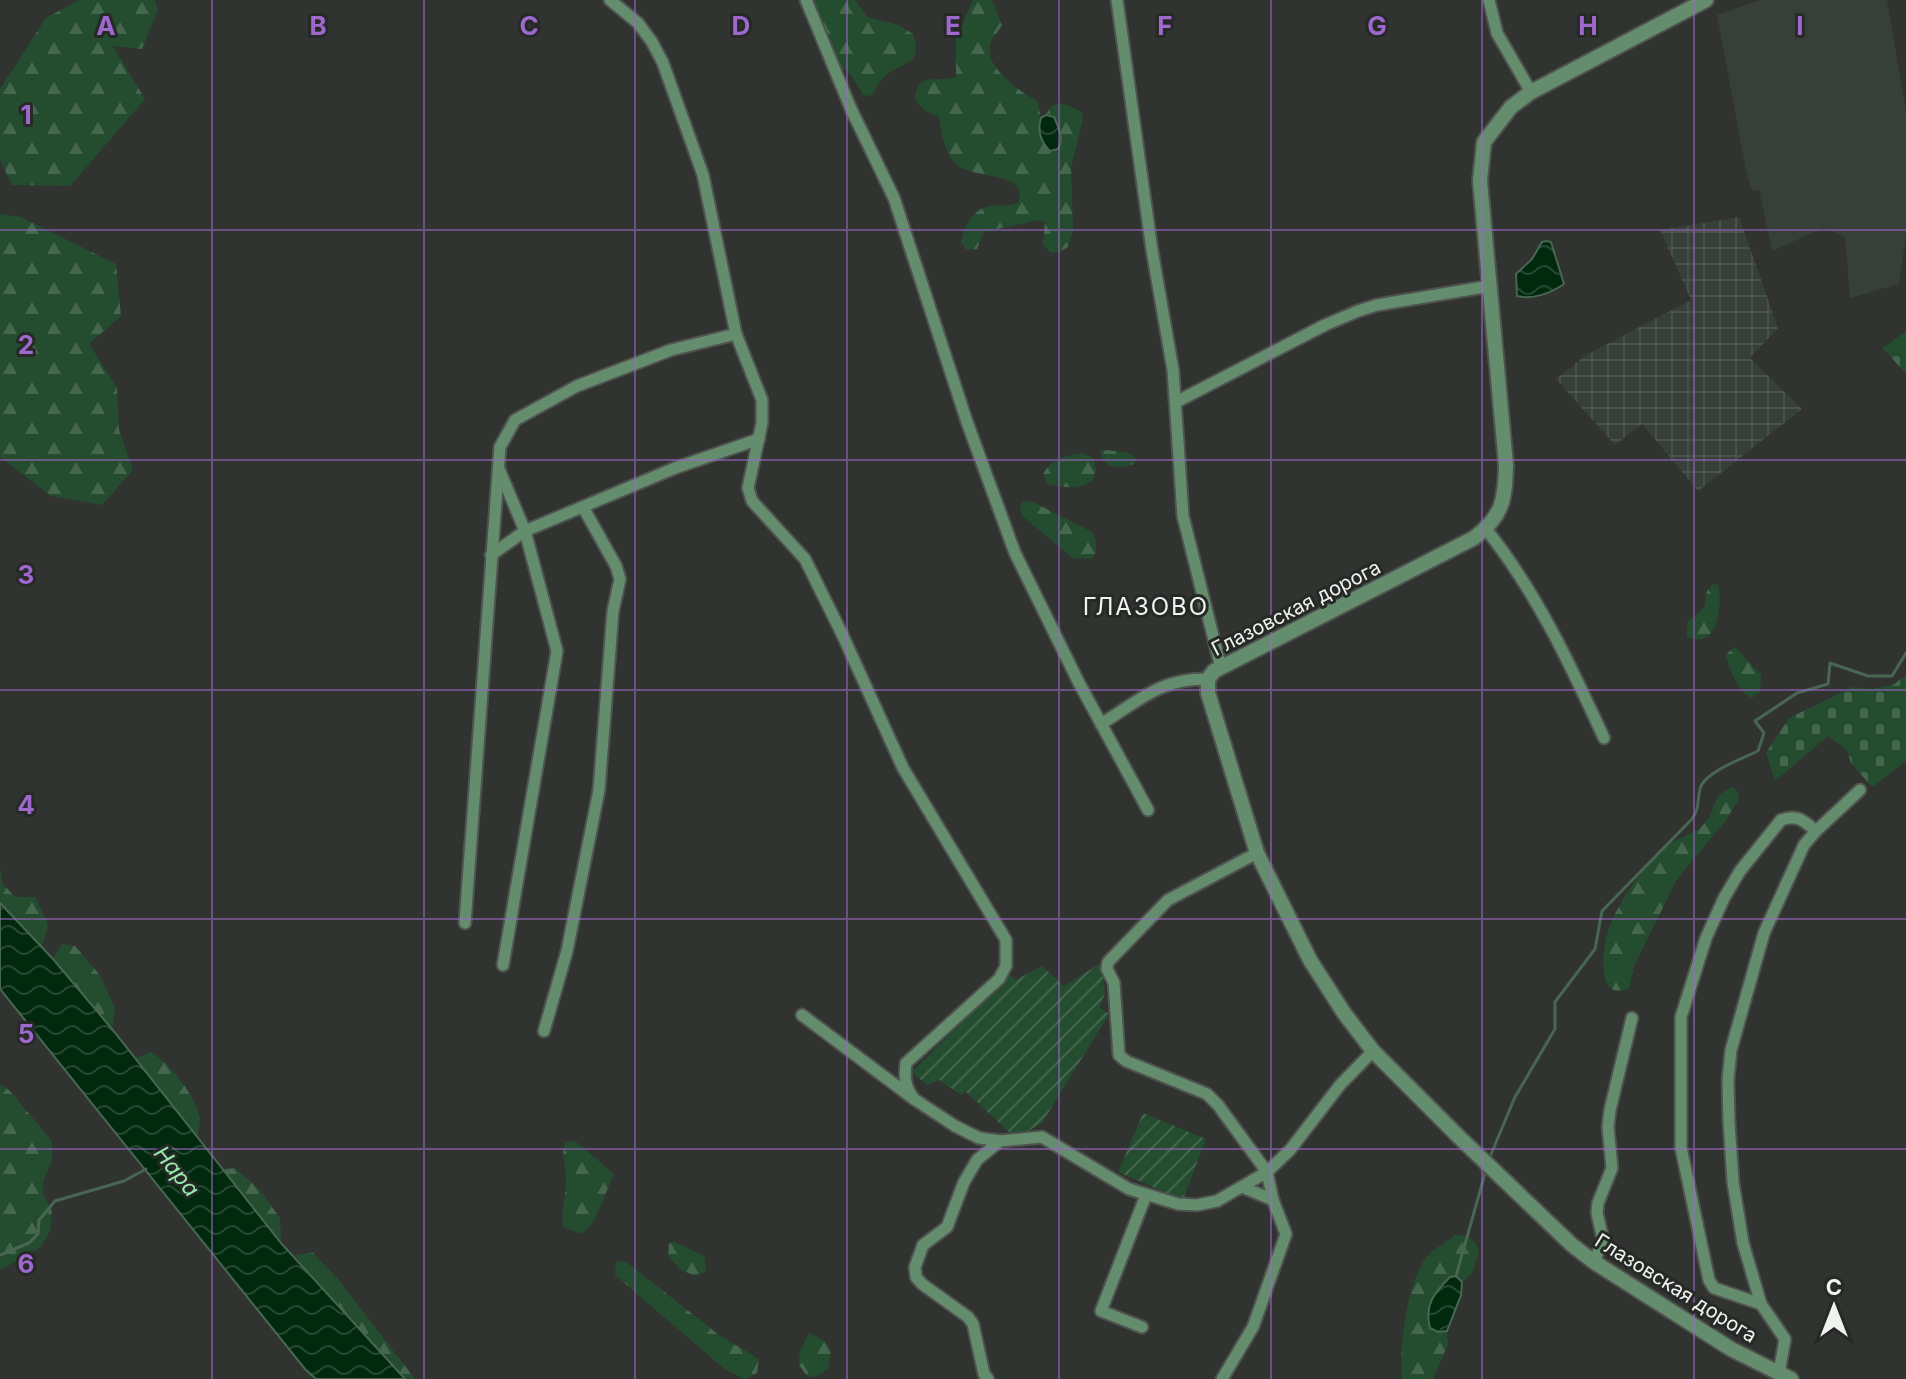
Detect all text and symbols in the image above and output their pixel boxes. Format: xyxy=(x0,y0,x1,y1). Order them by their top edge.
text: A xyxy=(96,10,116,41)
text: B xyxy=(309,10,327,41)
text: C xyxy=(519,10,539,41)
text: D xyxy=(732,10,750,41)
text: E xyxy=(945,10,961,41)
text: F xyxy=(1157,10,1173,41)
text: G xyxy=(1367,10,1387,41)
text: H xyxy=(1578,10,1598,41)
text: I xyxy=(1796,10,1804,41)
text: 1 xyxy=(20,99,32,130)
text: 2 xyxy=(18,329,34,360)
street label: Глазовская дорога xyxy=(1207,555,1385,661)
text: 3 xyxy=(18,559,34,590)
district label: ГЛАЗОВО xyxy=(1083,592,1209,621)
text: 4 xyxy=(17,789,35,820)
text: 5 xyxy=(18,1018,34,1049)
water label: Нара xyxy=(149,1141,205,1201)
street label: Глазовская дорога xyxy=(1591,1228,1761,1348)
text: 6 xyxy=(18,1248,34,1279)
north arrow xyxy=(1794,1267,1874,1347)
text: С xyxy=(1826,1274,1842,1300)

